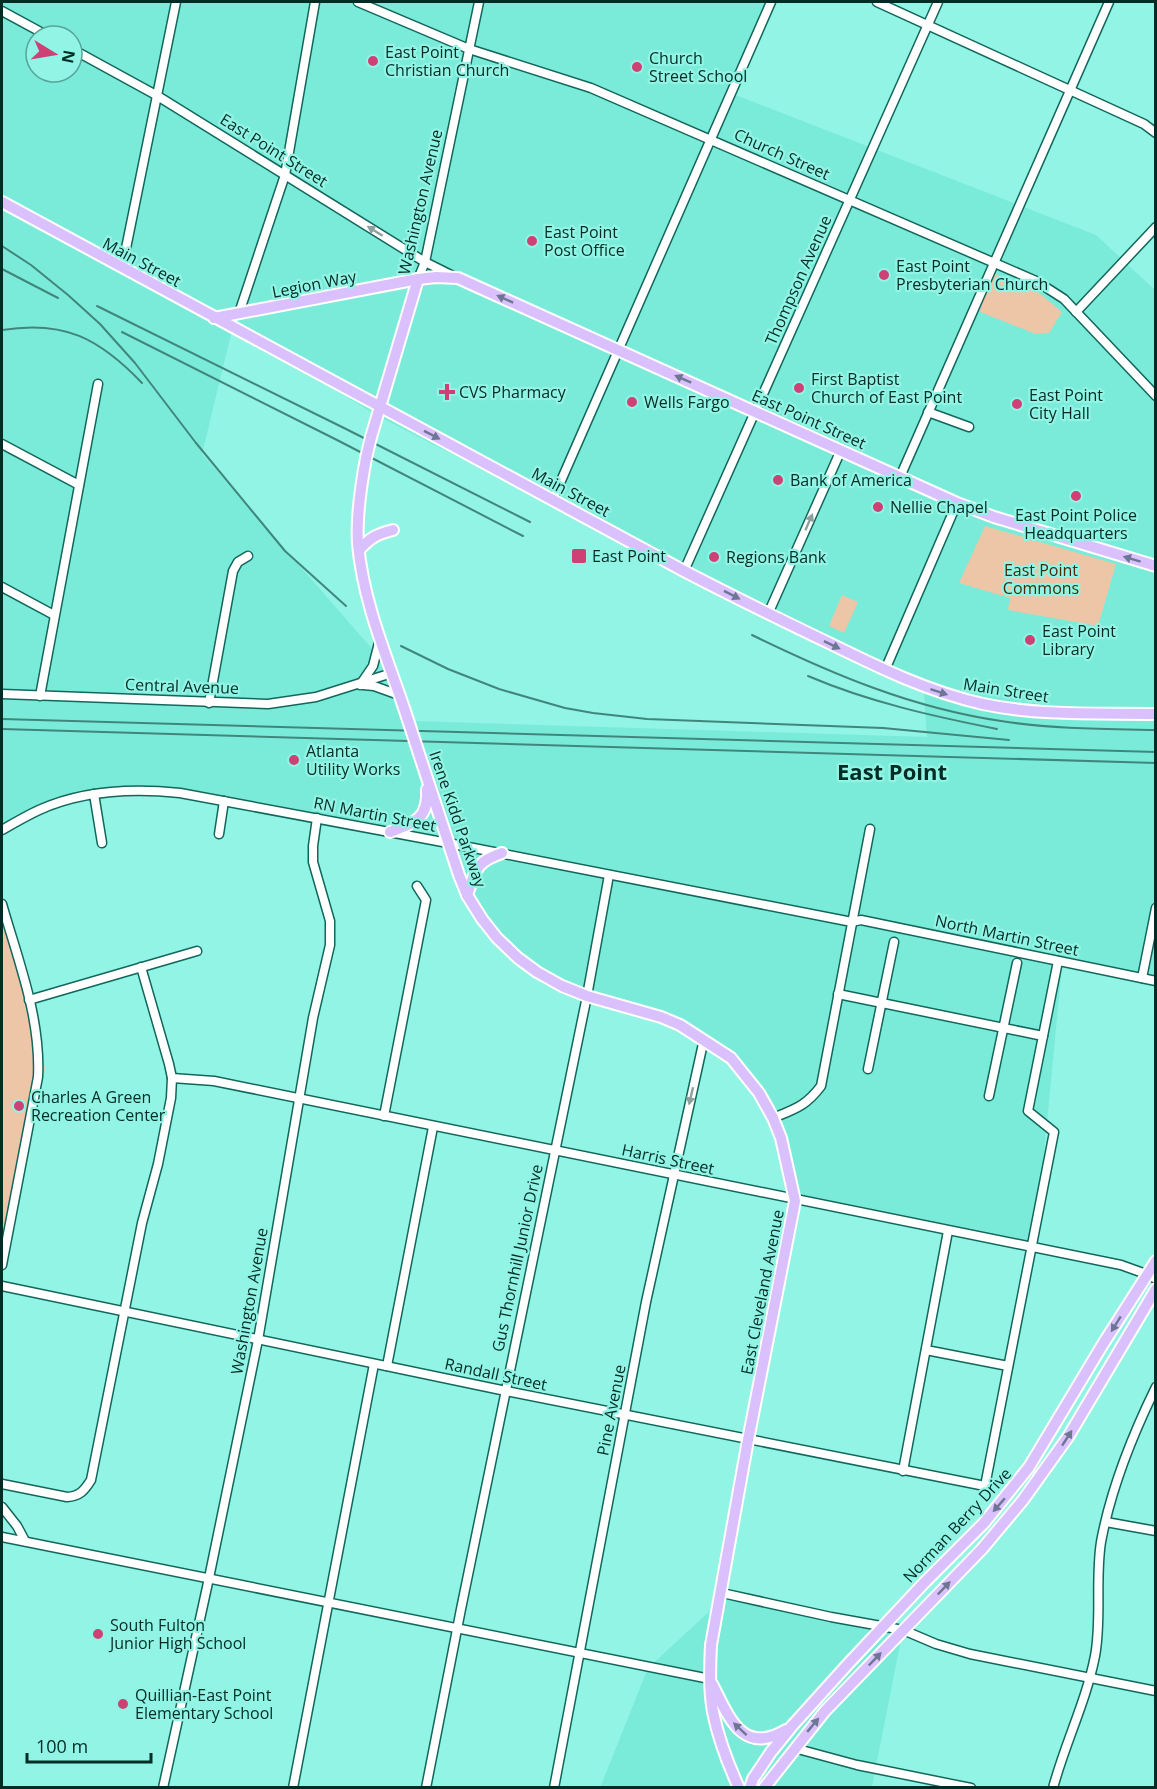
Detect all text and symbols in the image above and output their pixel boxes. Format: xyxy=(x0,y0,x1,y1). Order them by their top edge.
north arrow xyxy=(24,24,84,84)
place label: East Point Christian Church xyxy=(385,41,509,81)
place label: Church Street School xyxy=(649,47,747,87)
text: N xyxy=(57,48,81,65)
marker: East Point Christian Church xyxy=(366,54,380,68)
marker: Church Street School xyxy=(630,60,644,74)
street label: East Point Street xyxy=(216,108,332,192)
street label: Church Street xyxy=(731,123,834,185)
street label: Washington Avenue xyxy=(393,127,447,277)
street label: Thompson Avenue xyxy=(760,212,836,348)
place label: East Point Post Office xyxy=(544,221,625,261)
one-way arrow xyxy=(367,225,383,236)
street label: Main Street xyxy=(99,232,185,292)
marker: East Point Post Office xyxy=(525,234,539,248)
place label: East Point Presbyterian Church xyxy=(896,255,1048,295)
street label: Legion Way xyxy=(270,265,359,303)
marker: East Point Presbyterian Church xyxy=(877,268,891,282)
one-way arrow xyxy=(497,295,514,304)
place label: First Baptist Church of East Point xyxy=(811,368,962,408)
one-way arrow xyxy=(674,374,692,384)
place label: CVS Pharmacy xyxy=(459,381,567,403)
marker: First Baptist Church of East Point xyxy=(792,381,806,395)
street label: East Point Street xyxy=(748,384,870,454)
place label: East Point City Hall xyxy=(1029,384,1103,424)
marker: CVS Pharmacy xyxy=(440,385,454,399)
place label: Wells Fargo xyxy=(644,391,730,413)
marker: Wells Fargo xyxy=(625,395,639,409)
marker: East Point City Hall xyxy=(1010,397,1024,411)
one-way arrow xyxy=(423,430,440,440)
street label: Main Street xyxy=(528,462,614,522)
place label: Bank of America xyxy=(790,469,912,491)
marker: Bank of America xyxy=(771,473,785,487)
marker: East Point Police Headquarters xyxy=(1069,489,1083,503)
place label: Nellie Chapel xyxy=(890,496,988,518)
marker: Nellie Chapel xyxy=(871,500,885,514)
place label: East Point Police Headquarters xyxy=(1015,504,1137,544)
one-way arrow xyxy=(804,513,814,531)
place label: East Point xyxy=(592,545,666,567)
place label: Regions Bank xyxy=(726,546,827,568)
marker: East Point xyxy=(570,547,588,565)
marker: Regions Bank xyxy=(707,550,721,564)
one-way arrow xyxy=(1123,554,1141,563)
park label: East Point Commons xyxy=(1003,559,1079,599)
one-way arrow xyxy=(723,591,740,600)
place label: East Point Library xyxy=(1042,620,1116,660)
marker: East Point Library xyxy=(1023,633,1037,647)
one-way arrow xyxy=(824,640,841,649)
street label: Main Street xyxy=(962,672,1050,708)
street label: Central Avenue xyxy=(125,673,239,699)
one-way arrow xyxy=(930,687,948,697)
place label: Atlanta Utility Works xyxy=(306,740,400,780)
street label: Irene Kidd Parkway xyxy=(424,748,492,891)
marker: Atlanta Utility Works xyxy=(287,753,301,767)
district label: East Point xyxy=(837,756,947,786)
street label: RN Martin Street xyxy=(312,791,438,837)
street label: North Martin Street xyxy=(933,909,1081,961)
place label: Charles A Green Recreation Center xyxy=(31,1086,166,1126)
one-way arrow xyxy=(686,1087,695,1106)
marker: Charles A Green Recreation Center xyxy=(12,1099,26,1113)
street label: Harris Street xyxy=(620,1138,717,1180)
street label: Gus Thornhill Junior Drive xyxy=(486,1162,548,1354)
street label: East Cleveland Avenue xyxy=(735,1208,789,1376)
street label: Washington Avenue xyxy=(225,1226,273,1376)
one-way arrow xyxy=(1110,1316,1121,1332)
street label: Randall Street xyxy=(443,1352,550,1396)
street label: Pine Avenue xyxy=(591,1363,631,1457)
one-way arrow xyxy=(1061,1430,1073,1446)
street label: Norman Berry Drive xyxy=(898,1463,1016,1587)
one-way arrow xyxy=(993,1497,1006,1512)
one-way arrow xyxy=(936,1582,950,1596)
place label: South Fulton Junior High School xyxy=(108,1614,246,1654)
marker: South Fulton Junior High School xyxy=(91,1627,105,1641)
one-way arrow xyxy=(867,1653,881,1667)
place label: Quillian-East Point Elementary School xyxy=(135,1684,273,1724)
marker: Quillian-East Point Elementary School xyxy=(116,1697,130,1711)
one-way arrow xyxy=(806,1718,819,1733)
one-way arrow xyxy=(732,1722,747,1736)
scale bar xyxy=(27,1726,152,1764)
text: 100 m xyxy=(36,1734,88,1758)

